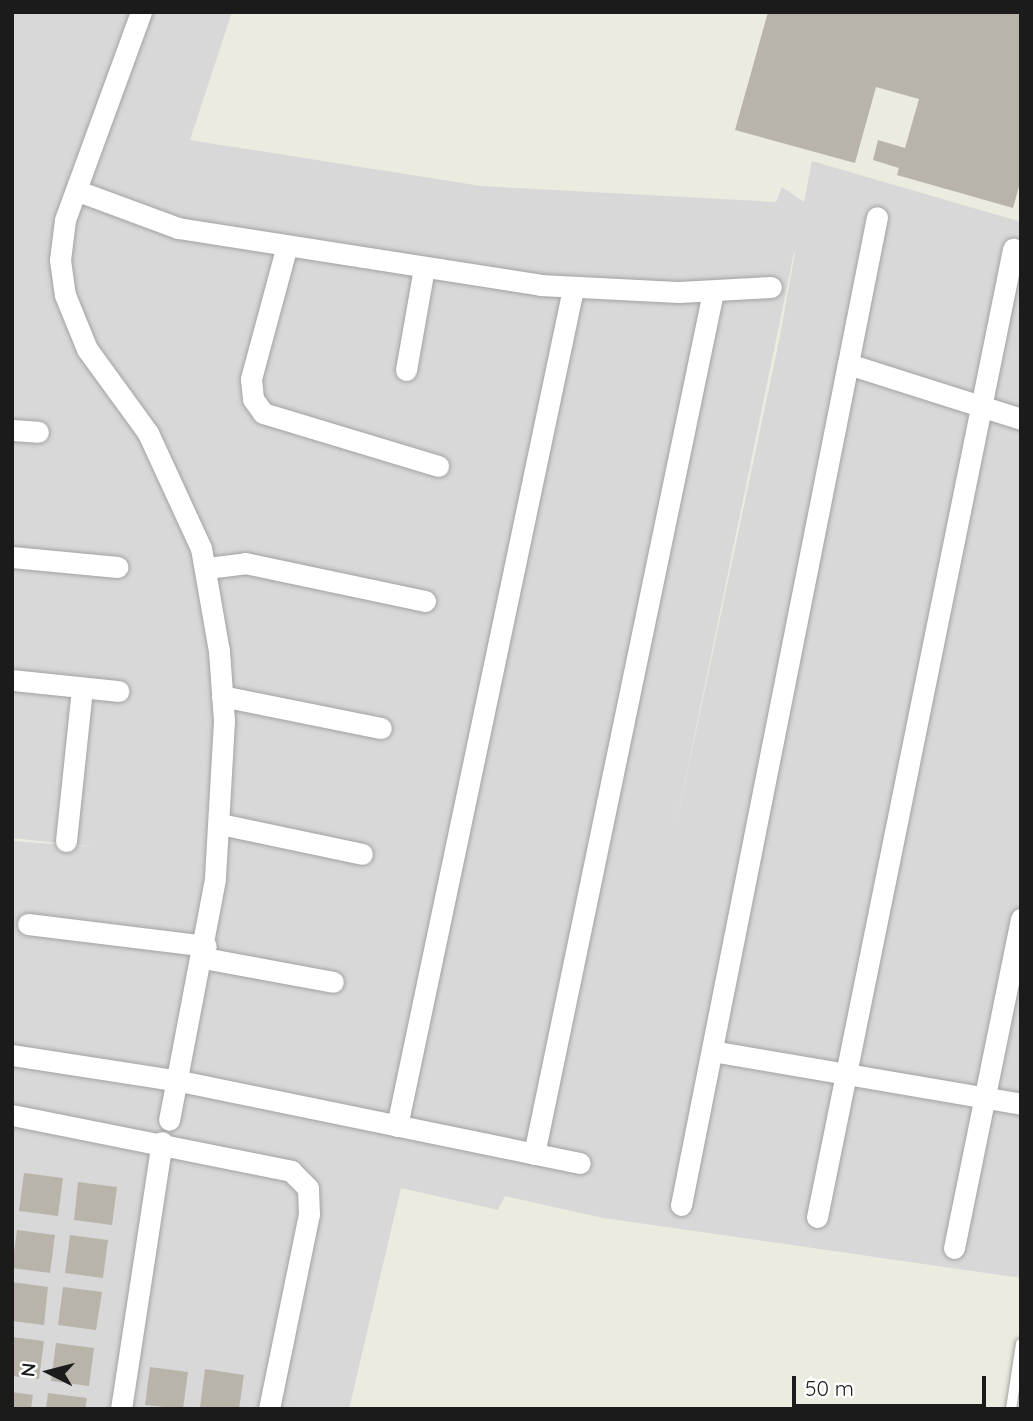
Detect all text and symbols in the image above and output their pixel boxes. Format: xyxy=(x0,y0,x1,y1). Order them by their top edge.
north arrow xyxy=(14,1337,84,1407)
text: N xyxy=(15,1362,41,1378)
scale bar xyxy=(795,1362,989,1406)
text: 50 m xyxy=(805,1375,854,1401)

